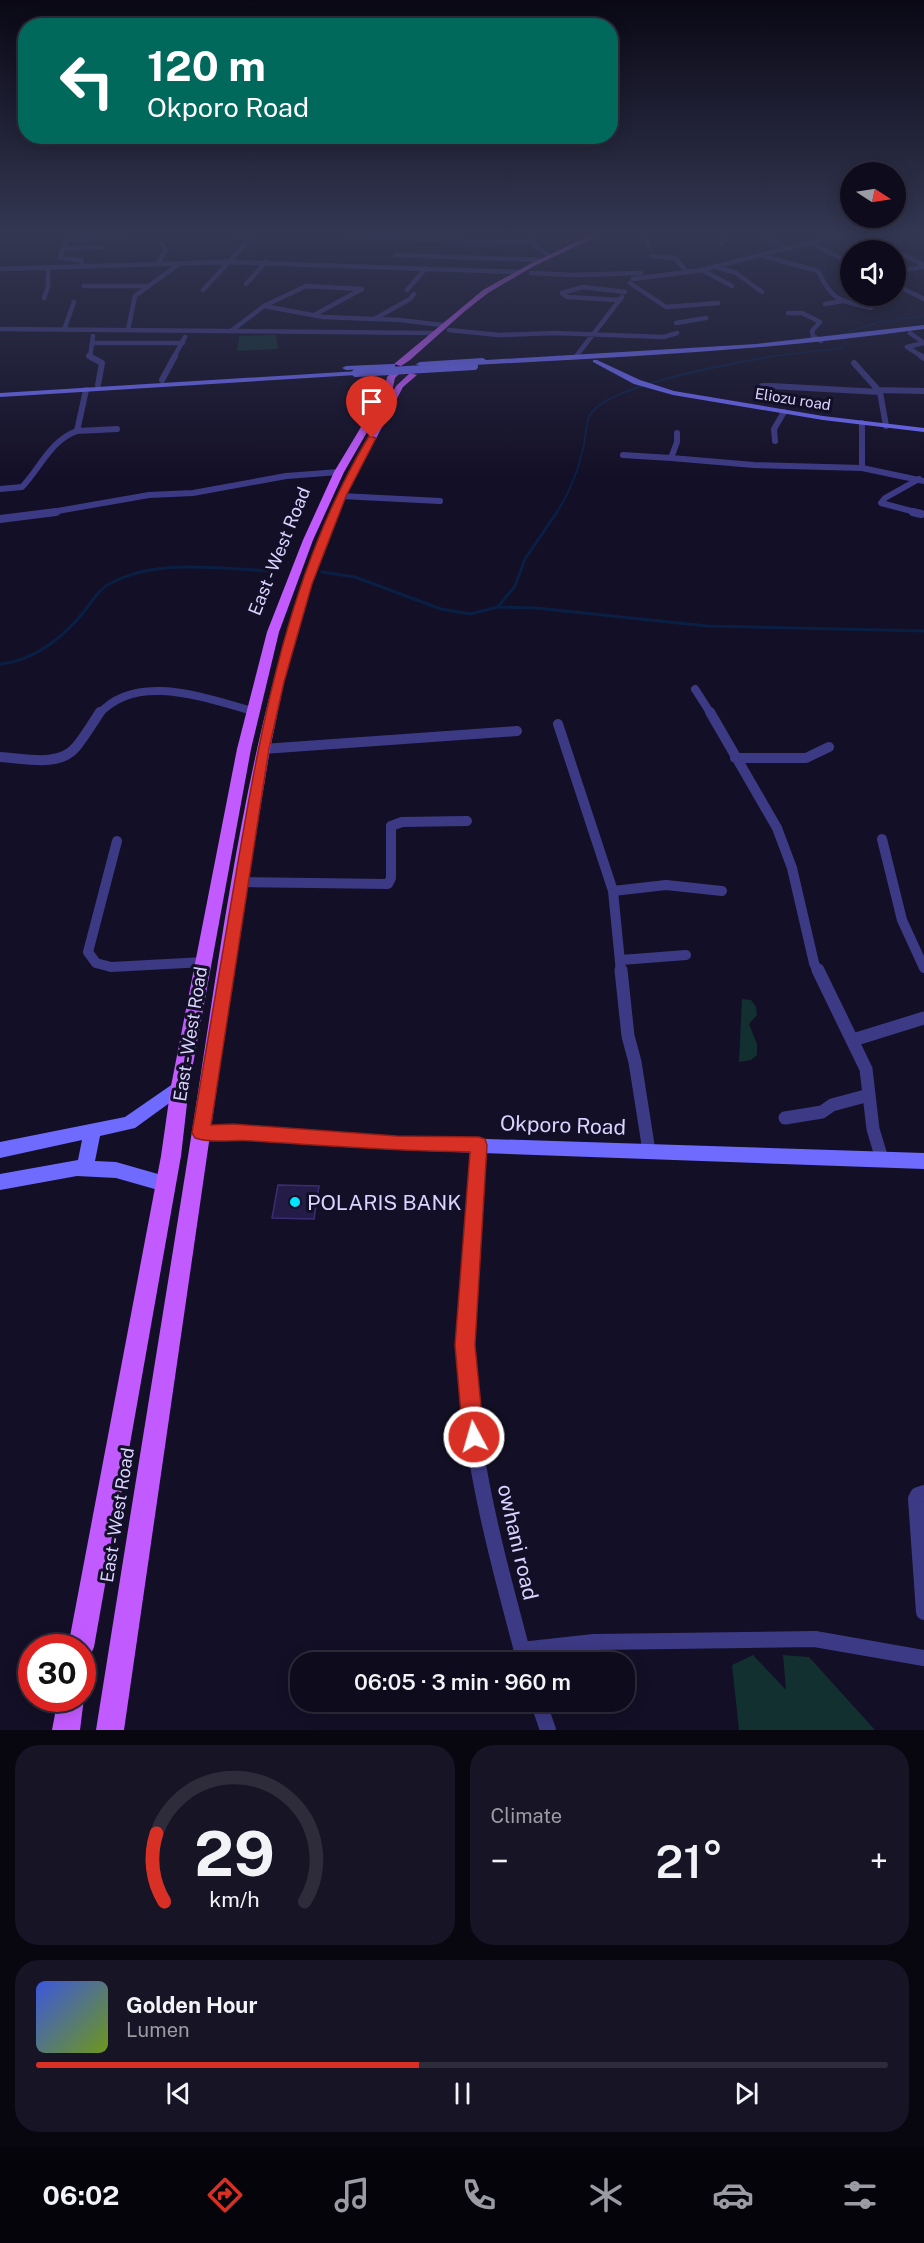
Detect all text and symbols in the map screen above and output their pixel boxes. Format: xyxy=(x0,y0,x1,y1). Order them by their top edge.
text: 120 m xyxy=(147,41,266,90)
icon: left xyxy=(48,42,126,120)
text: Okporo Road xyxy=(147,91,309,123)
north arrow xyxy=(840,162,906,228)
map controls xyxy=(840,162,906,306)
button: sound xyxy=(840,240,906,306)
pin xyxy=(346,376,397,438)
icon: arrive xyxy=(355,385,388,418)
street label: Eliozu road xyxy=(754,385,832,413)
street label: East - West Road xyxy=(244,484,314,618)
street label: East - West Road xyxy=(169,965,211,1103)
street label: Okporo Road xyxy=(500,1110,626,1140)
place label: POLARIS BANK xyxy=(307,1190,462,1215)
marker: POLARIS BANK xyxy=(288,1195,302,1209)
position arrow xyxy=(442,1405,506,1469)
street label: East - West Road xyxy=(96,1446,138,1584)
street label: owhani road xyxy=(493,1482,543,1602)
speed limit sign: 30 xyxy=(18,1634,96,1712)
text: 06:05 · 3 min · 960 m xyxy=(354,1669,571,1695)
text: Climate xyxy=(491,1804,562,1828)
text: 29 xyxy=(194,1817,275,1890)
text: 21° xyxy=(655,1835,723,1888)
text: − xyxy=(491,1842,509,1880)
text: + xyxy=(870,1842,888,1880)
text: km/h xyxy=(210,1887,260,1912)
text: Golden Hour xyxy=(126,1992,257,2018)
text: Lumen xyxy=(126,2018,190,2042)
icon: previous xyxy=(162,2077,195,2110)
icon: pause xyxy=(446,2077,479,2110)
icon: next xyxy=(730,2077,763,2110)
icon: directions xyxy=(204,2174,246,2216)
icon: music xyxy=(331,2174,373,2216)
icon: phone xyxy=(458,2174,500,2216)
icon: climate xyxy=(585,2174,627,2216)
icon: car xyxy=(712,2174,754,2216)
icon: filters xyxy=(839,2174,881,2216)
text: 06:02 xyxy=(43,2179,119,2211)

